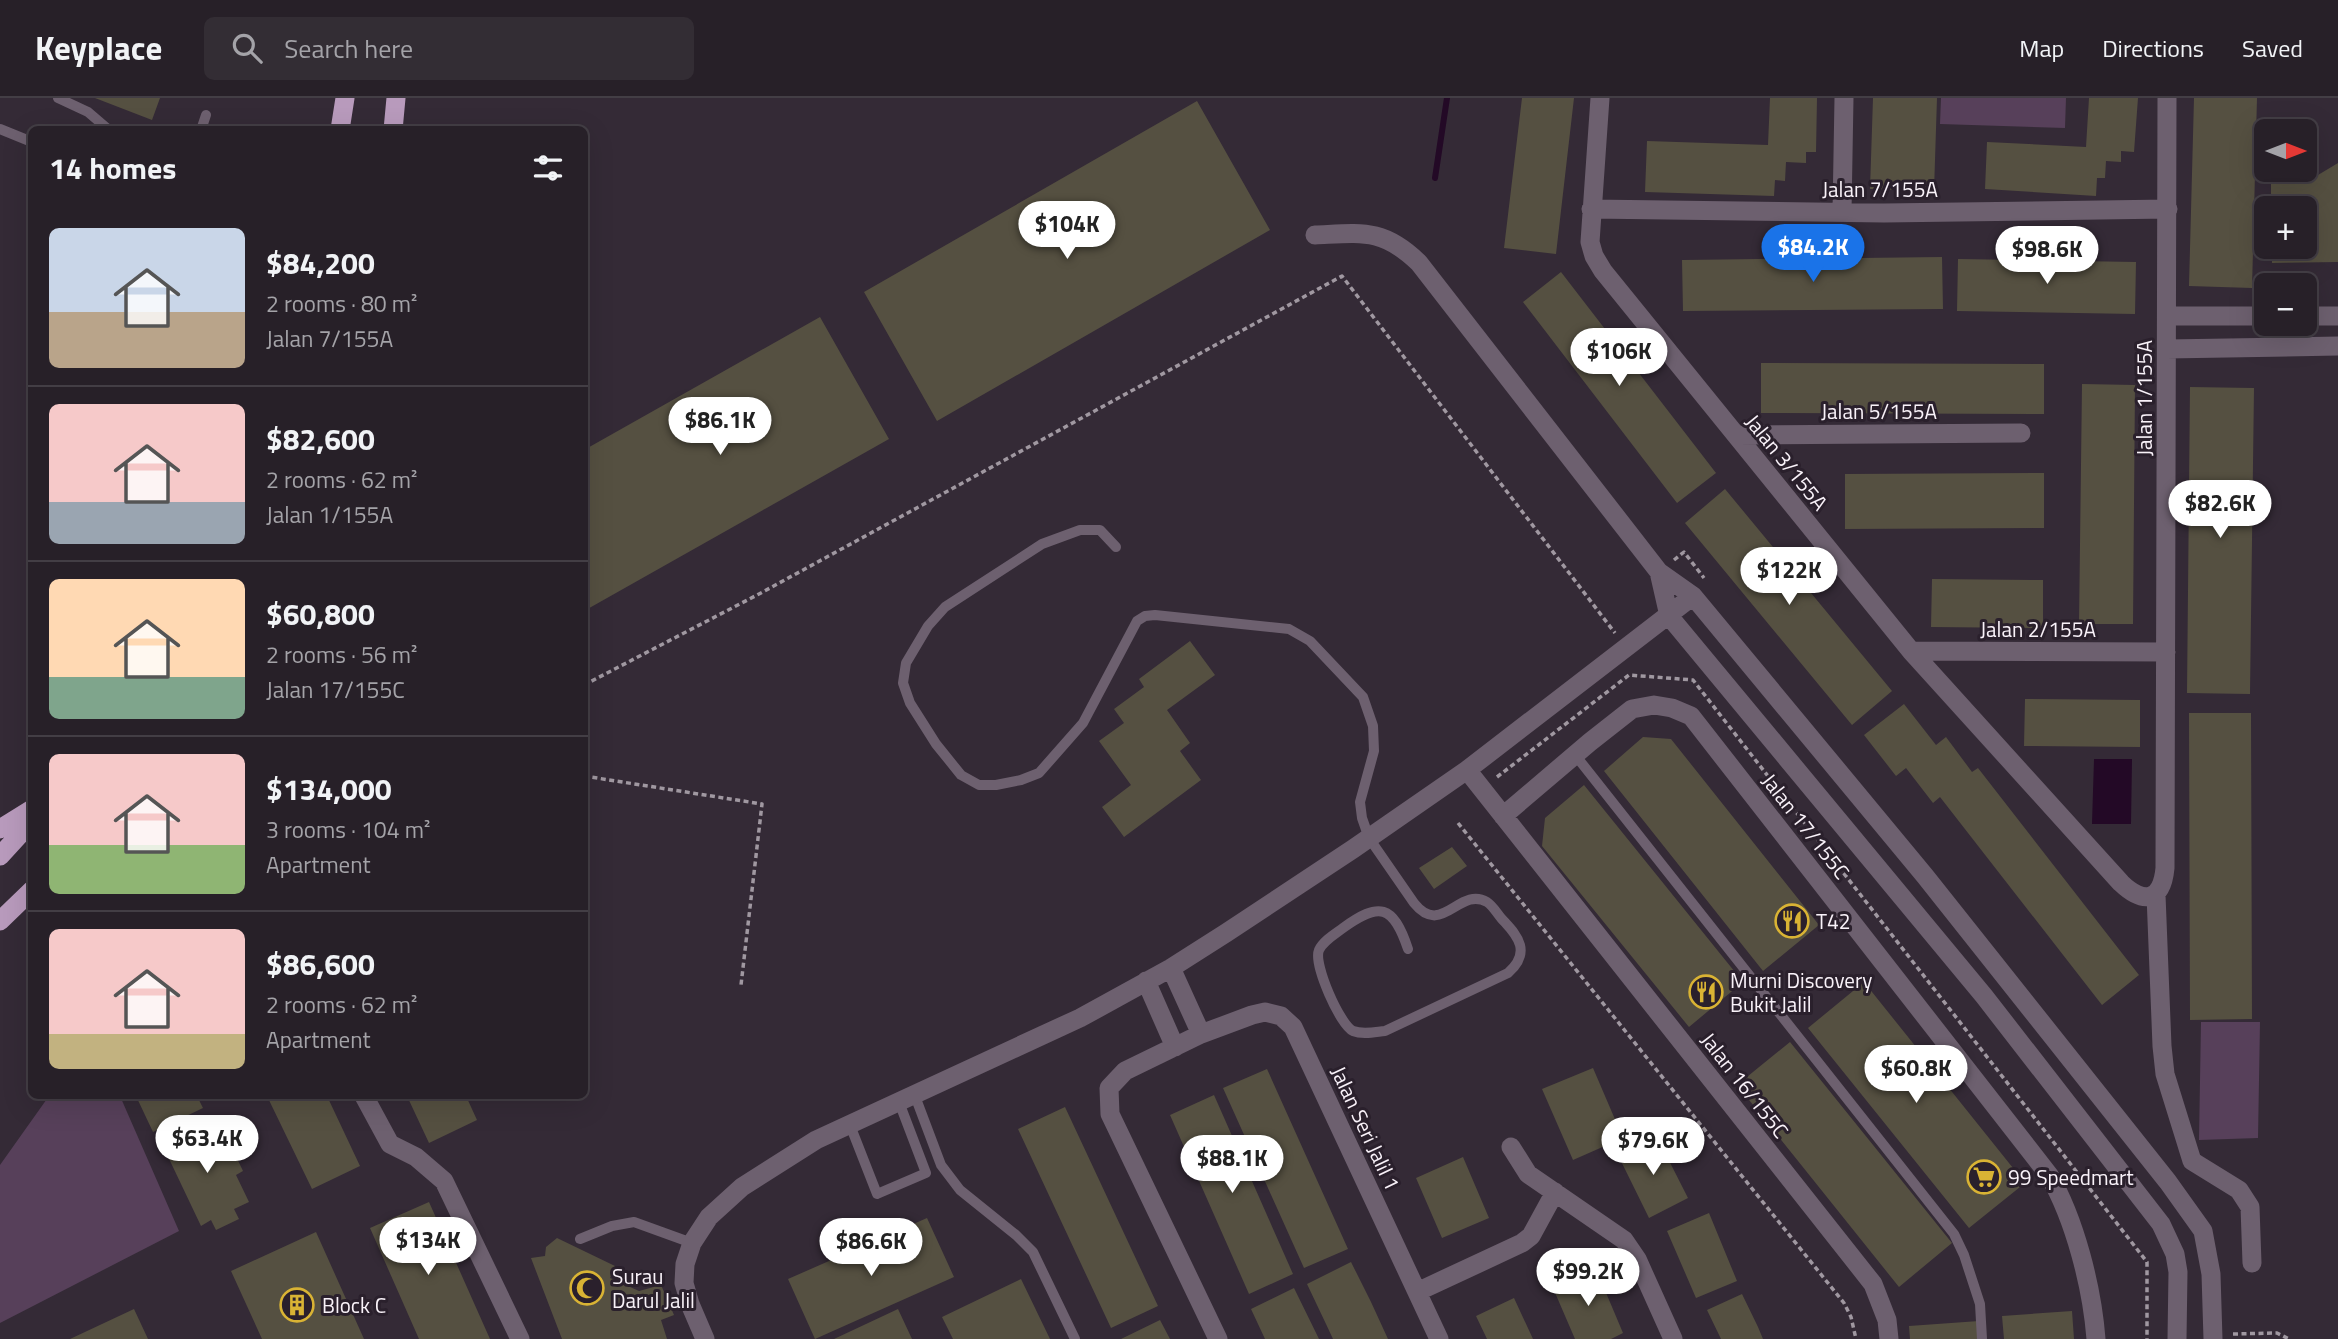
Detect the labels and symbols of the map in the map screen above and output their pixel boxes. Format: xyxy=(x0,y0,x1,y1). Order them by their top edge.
north arrow xyxy=(2254,119,2317,182)
street label: Jalan 7/155A xyxy=(1822,173,1939,205)
pin: $104K xyxy=(1018,202,1116,261)
pin: $84.2K xyxy=(1756,225,1870,284)
pin: $98.6K xyxy=(1990,226,2104,286)
pin: $106K xyxy=(1570,328,1668,388)
street label: Jalan 1/155A xyxy=(2128,339,2160,456)
street label: Jalan 5/155A xyxy=(1821,395,1938,427)
pin: $86.1K xyxy=(663,398,777,457)
street label: Jalan 3/155A xyxy=(1738,407,1836,518)
pin: $82.6K xyxy=(2163,480,2277,540)
pin: $122K xyxy=(1740,547,1838,607)
street label: Jalan 2/155A xyxy=(1980,613,2097,645)
street label: Jalan 17/155C xyxy=(1754,766,1858,886)
restaurant icon: T42 xyxy=(1773,902,1811,940)
place label: T42 xyxy=(1816,905,1851,937)
place label: Murni Discovery Bukit Jalil xyxy=(1730,964,1872,1020)
restaurant icon: Murni Discovery Bukit Jalil xyxy=(1687,973,1725,1011)
street label: Jalan 16/155C xyxy=(1693,1025,1797,1145)
pin: $60.8K xyxy=(1859,1046,1973,1105)
street label: Jalan Seri Jalil 1 xyxy=(1323,1061,1409,1195)
pin: $63.4K xyxy=(150,1116,264,1175)
pin: $79.6K xyxy=(1596,1118,1710,1177)
pin: $88.1K xyxy=(1175,1136,1289,1195)
supermarket icon: 99 Speedmart xyxy=(1965,1158,2003,1196)
place label: 99 Speedmart xyxy=(2008,1161,2134,1193)
pin: $134K xyxy=(379,1218,477,1277)
pin: $86.6K xyxy=(814,1218,928,1278)
pin: $99.2K xyxy=(1531,1248,1645,1308)
place label: Surau Darul Jalil xyxy=(612,1260,695,1316)
mosque icon: Surau Darul Jalil xyxy=(568,1269,606,1307)
building icon: Block C xyxy=(278,1286,316,1324)
place label: Block C xyxy=(322,1289,386,1321)

